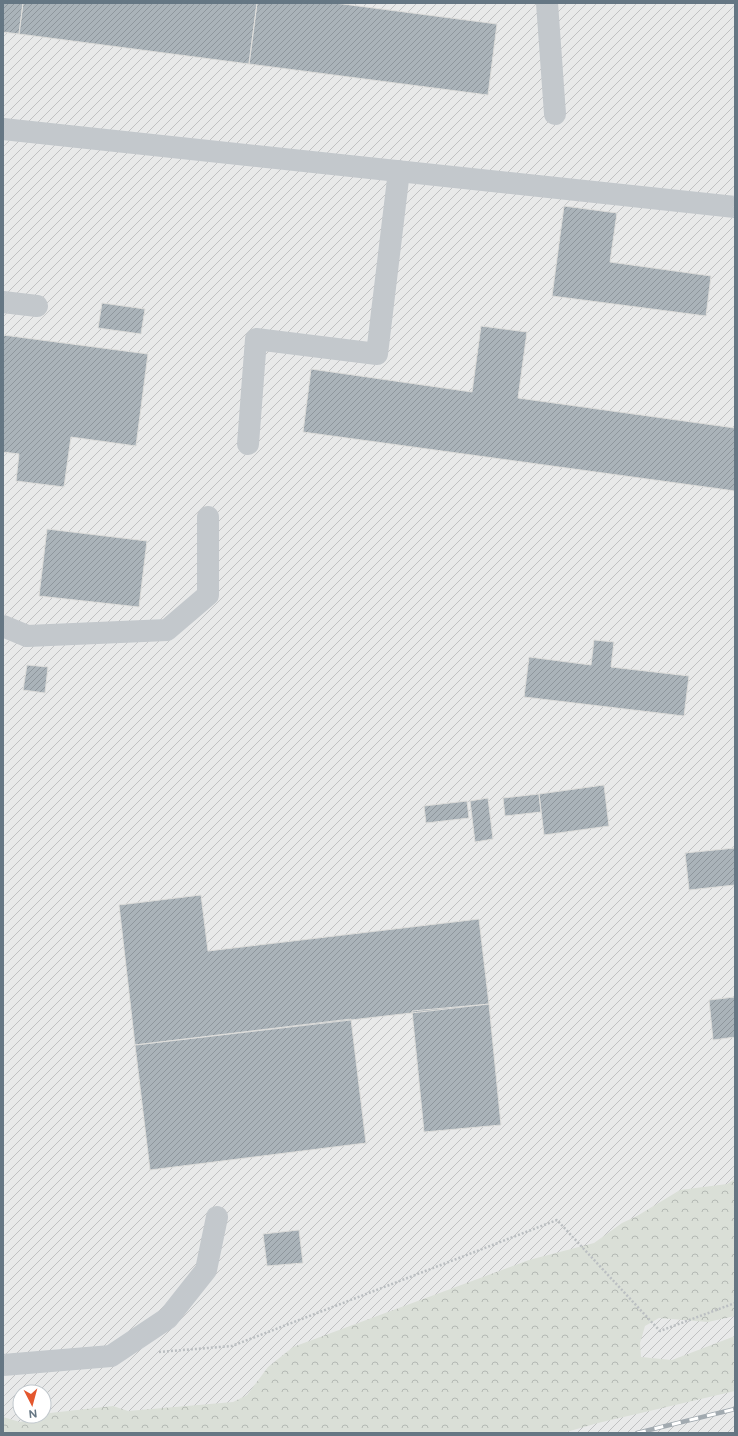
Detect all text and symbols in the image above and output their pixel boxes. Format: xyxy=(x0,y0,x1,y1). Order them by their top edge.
north arrow xyxy=(12,1384,52,1424)
text: N xyxy=(28,1407,38,1420)

